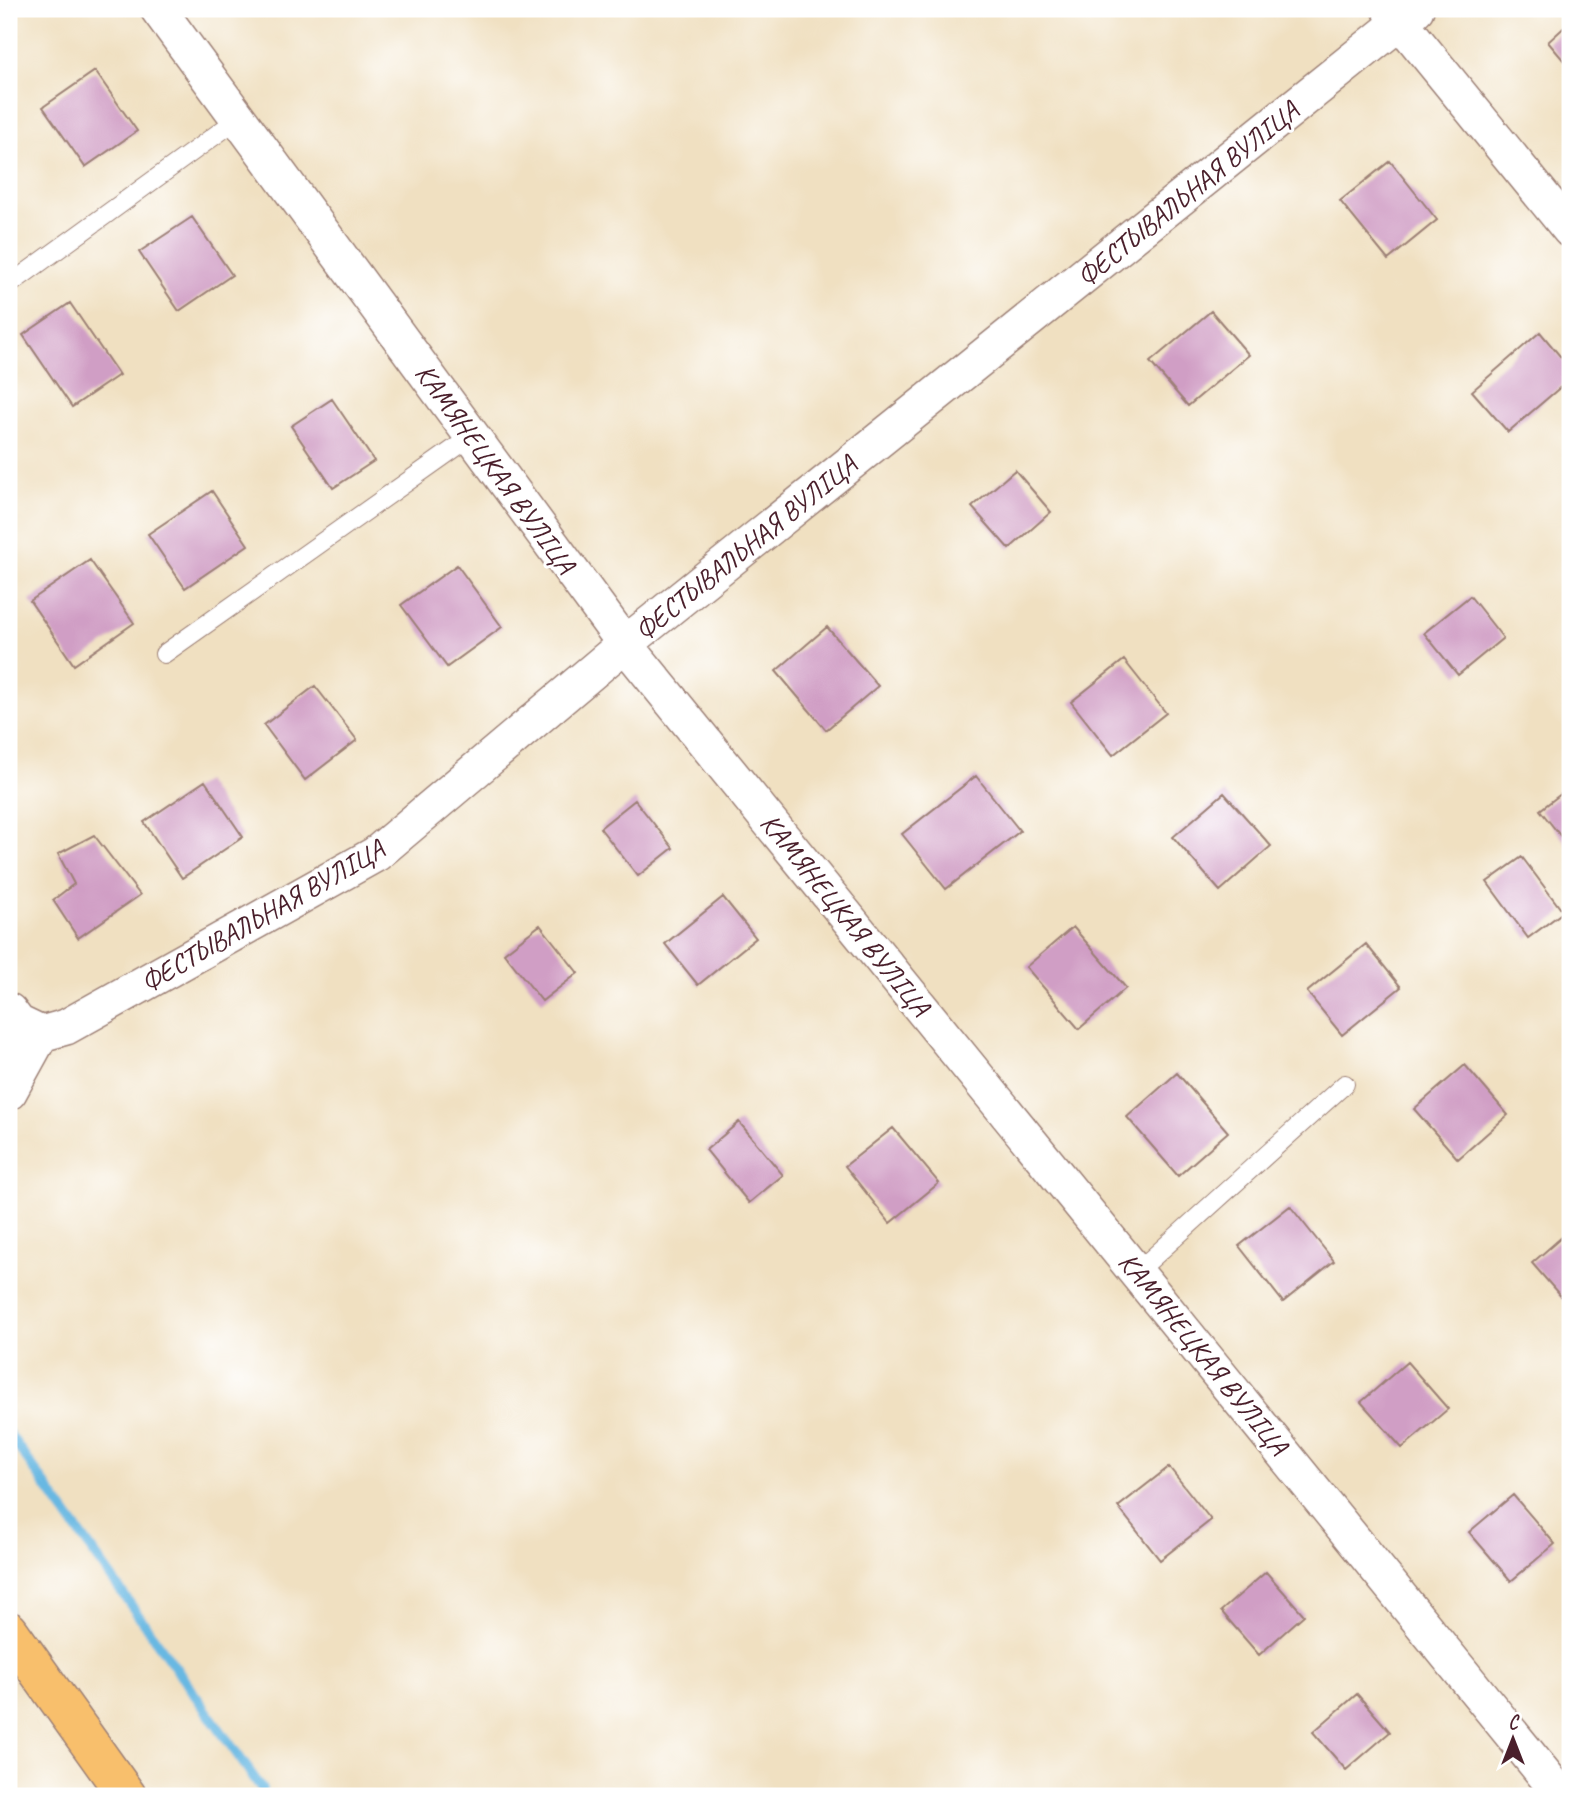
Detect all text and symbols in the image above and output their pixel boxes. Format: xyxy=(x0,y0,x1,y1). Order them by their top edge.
street label: ФЕСТЫВАЛЬНАЯ ВУЛІЦА xyxy=(1069,92,1307,294)
street label: КАМЯНЕЦКАЯ ВУЛІЦА xyxy=(408,357,585,582)
street label: ФЕСТЫВАЛЬНАЯ ВУЛІЦА xyxy=(627,446,865,648)
street label: КАМЯНЕЦКАЯ ВУЛІЦА xyxy=(753,806,939,1024)
street label: ФЕСТЫВАЛЬНАЯ ВУЛІЦА xyxy=(134,830,392,999)
street label: КАМЯНЕЦКАЯ ВУЛІЦА xyxy=(1111,1245,1297,1463)
north arrow xyxy=(1478,1703,1548,1773)
text: С xyxy=(1508,1711,1520,1735)

